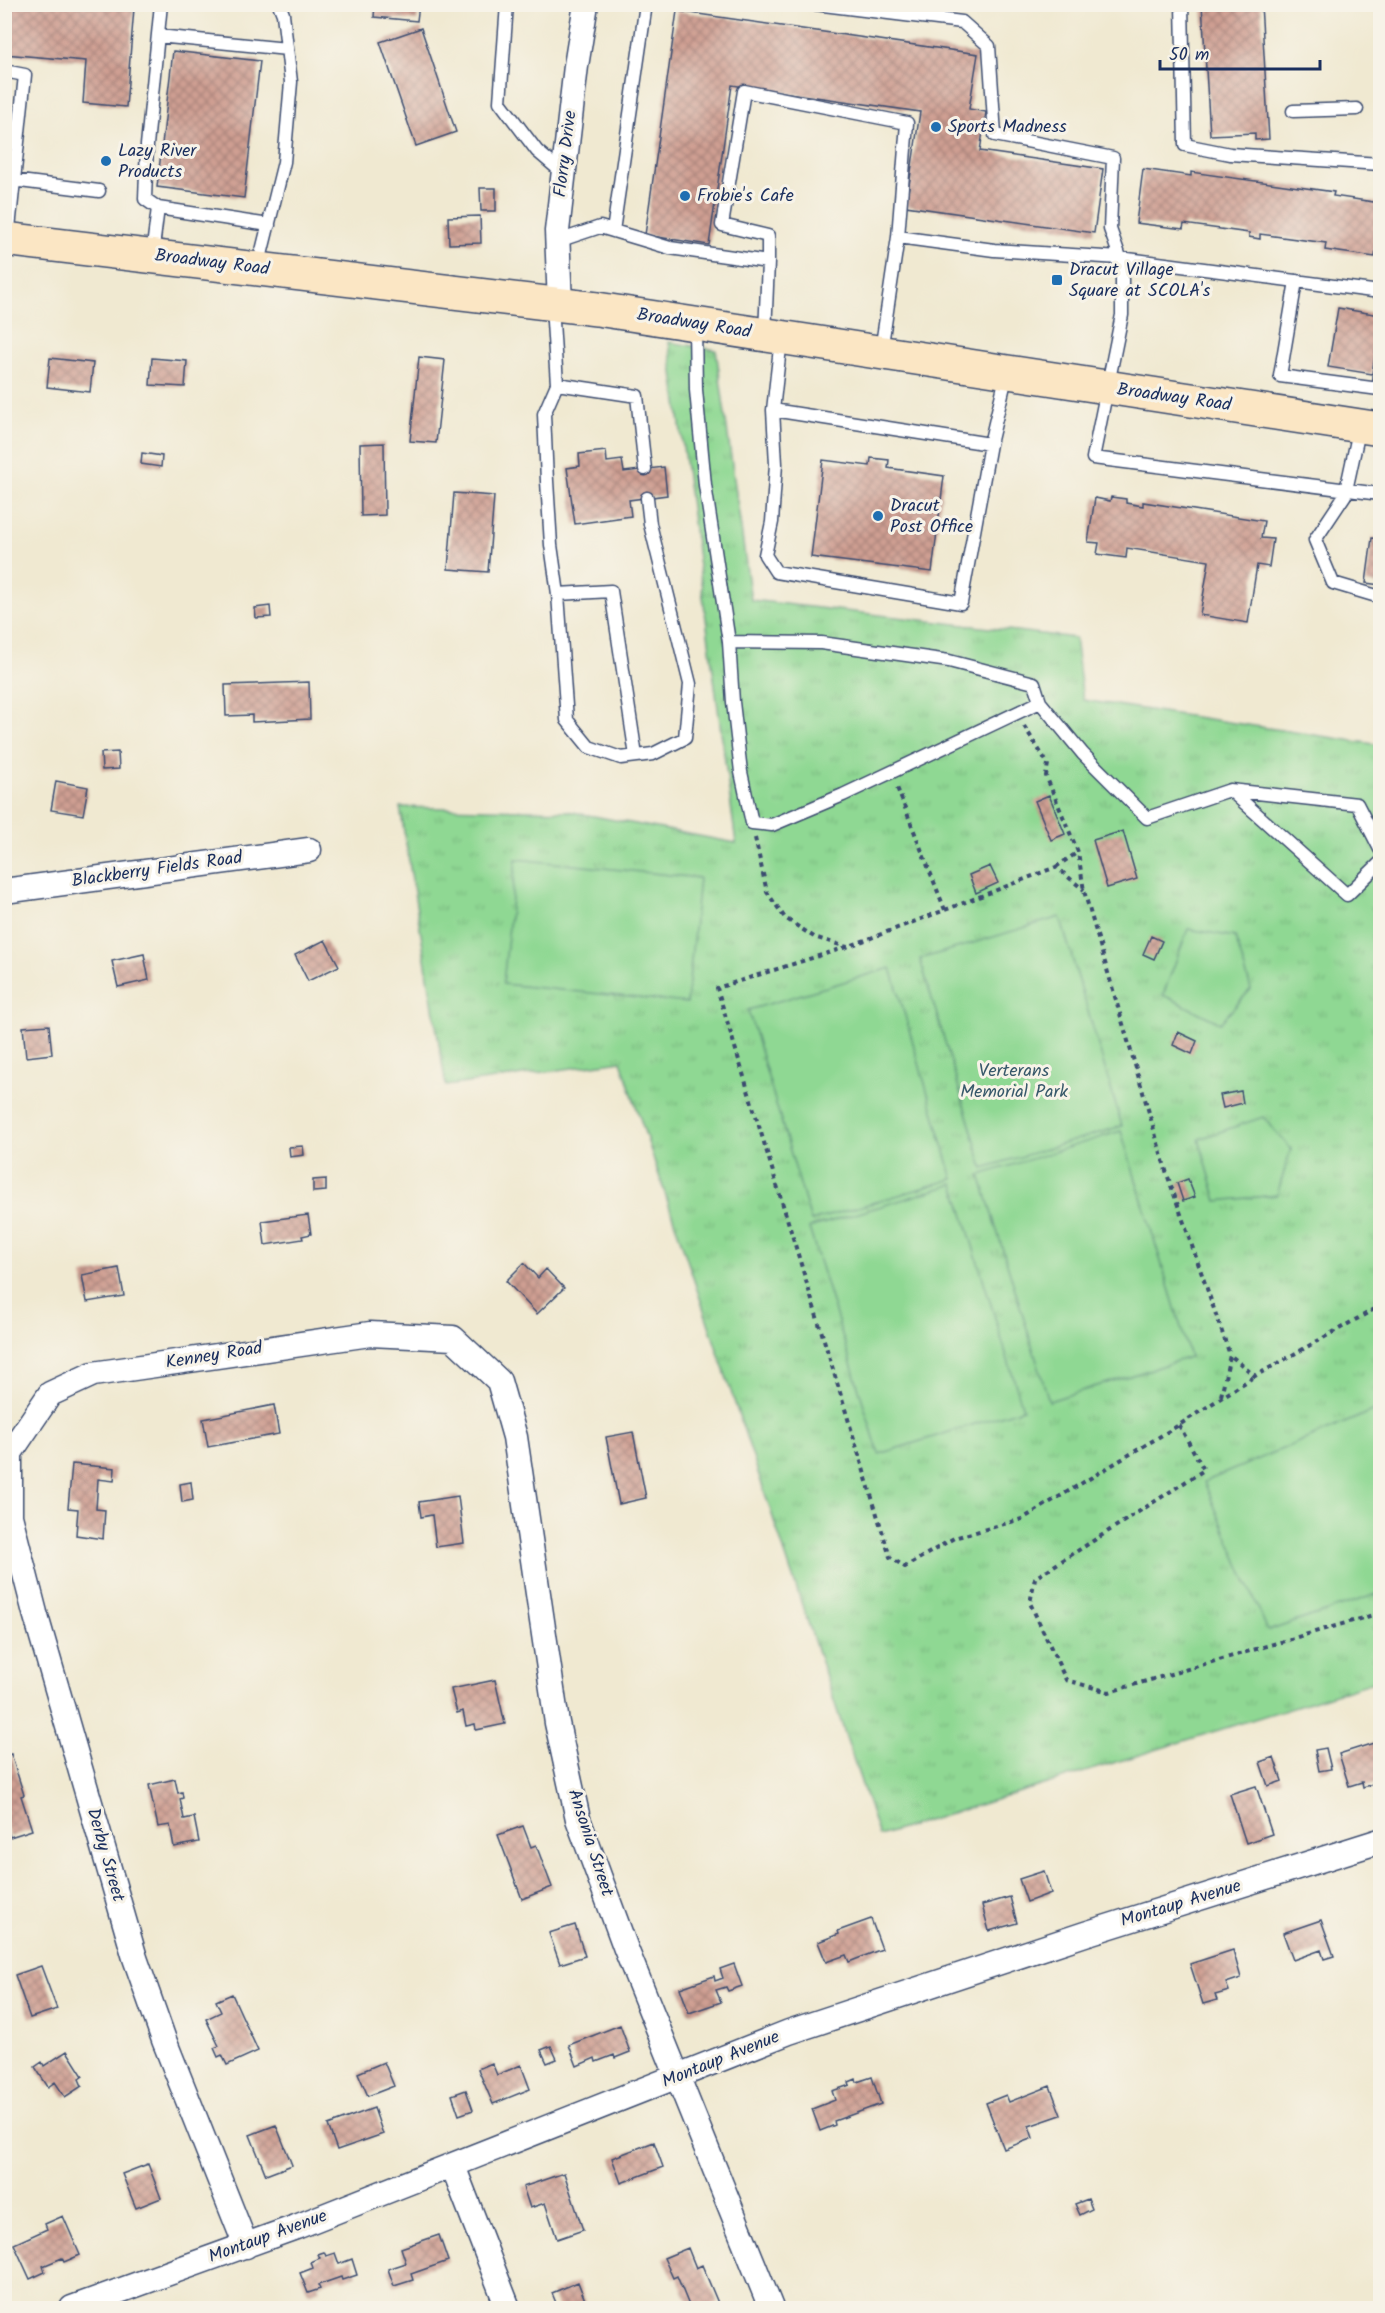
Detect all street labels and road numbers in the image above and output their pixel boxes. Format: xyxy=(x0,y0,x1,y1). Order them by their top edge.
street label: Florry Drive xyxy=(546,109,586,199)
street label: Broadway Road xyxy=(153,242,272,285)
street label: Broadway Road xyxy=(635,301,754,347)
street label: Broadway Road xyxy=(1115,376,1234,421)
street label: Blackberry Fields Road xyxy=(70,844,245,896)
street label: Kenney Road xyxy=(163,1334,266,1378)
street label: Ansonia Street xyxy=(559,1785,621,1902)
street label: Derby Street xyxy=(78,1805,133,1906)
street label: Montaup Avenue xyxy=(1117,1872,1245,1936)
street label: Montaup Avenue xyxy=(658,2023,784,2097)
street label: Montaup Avenue xyxy=(204,2202,332,2272)

